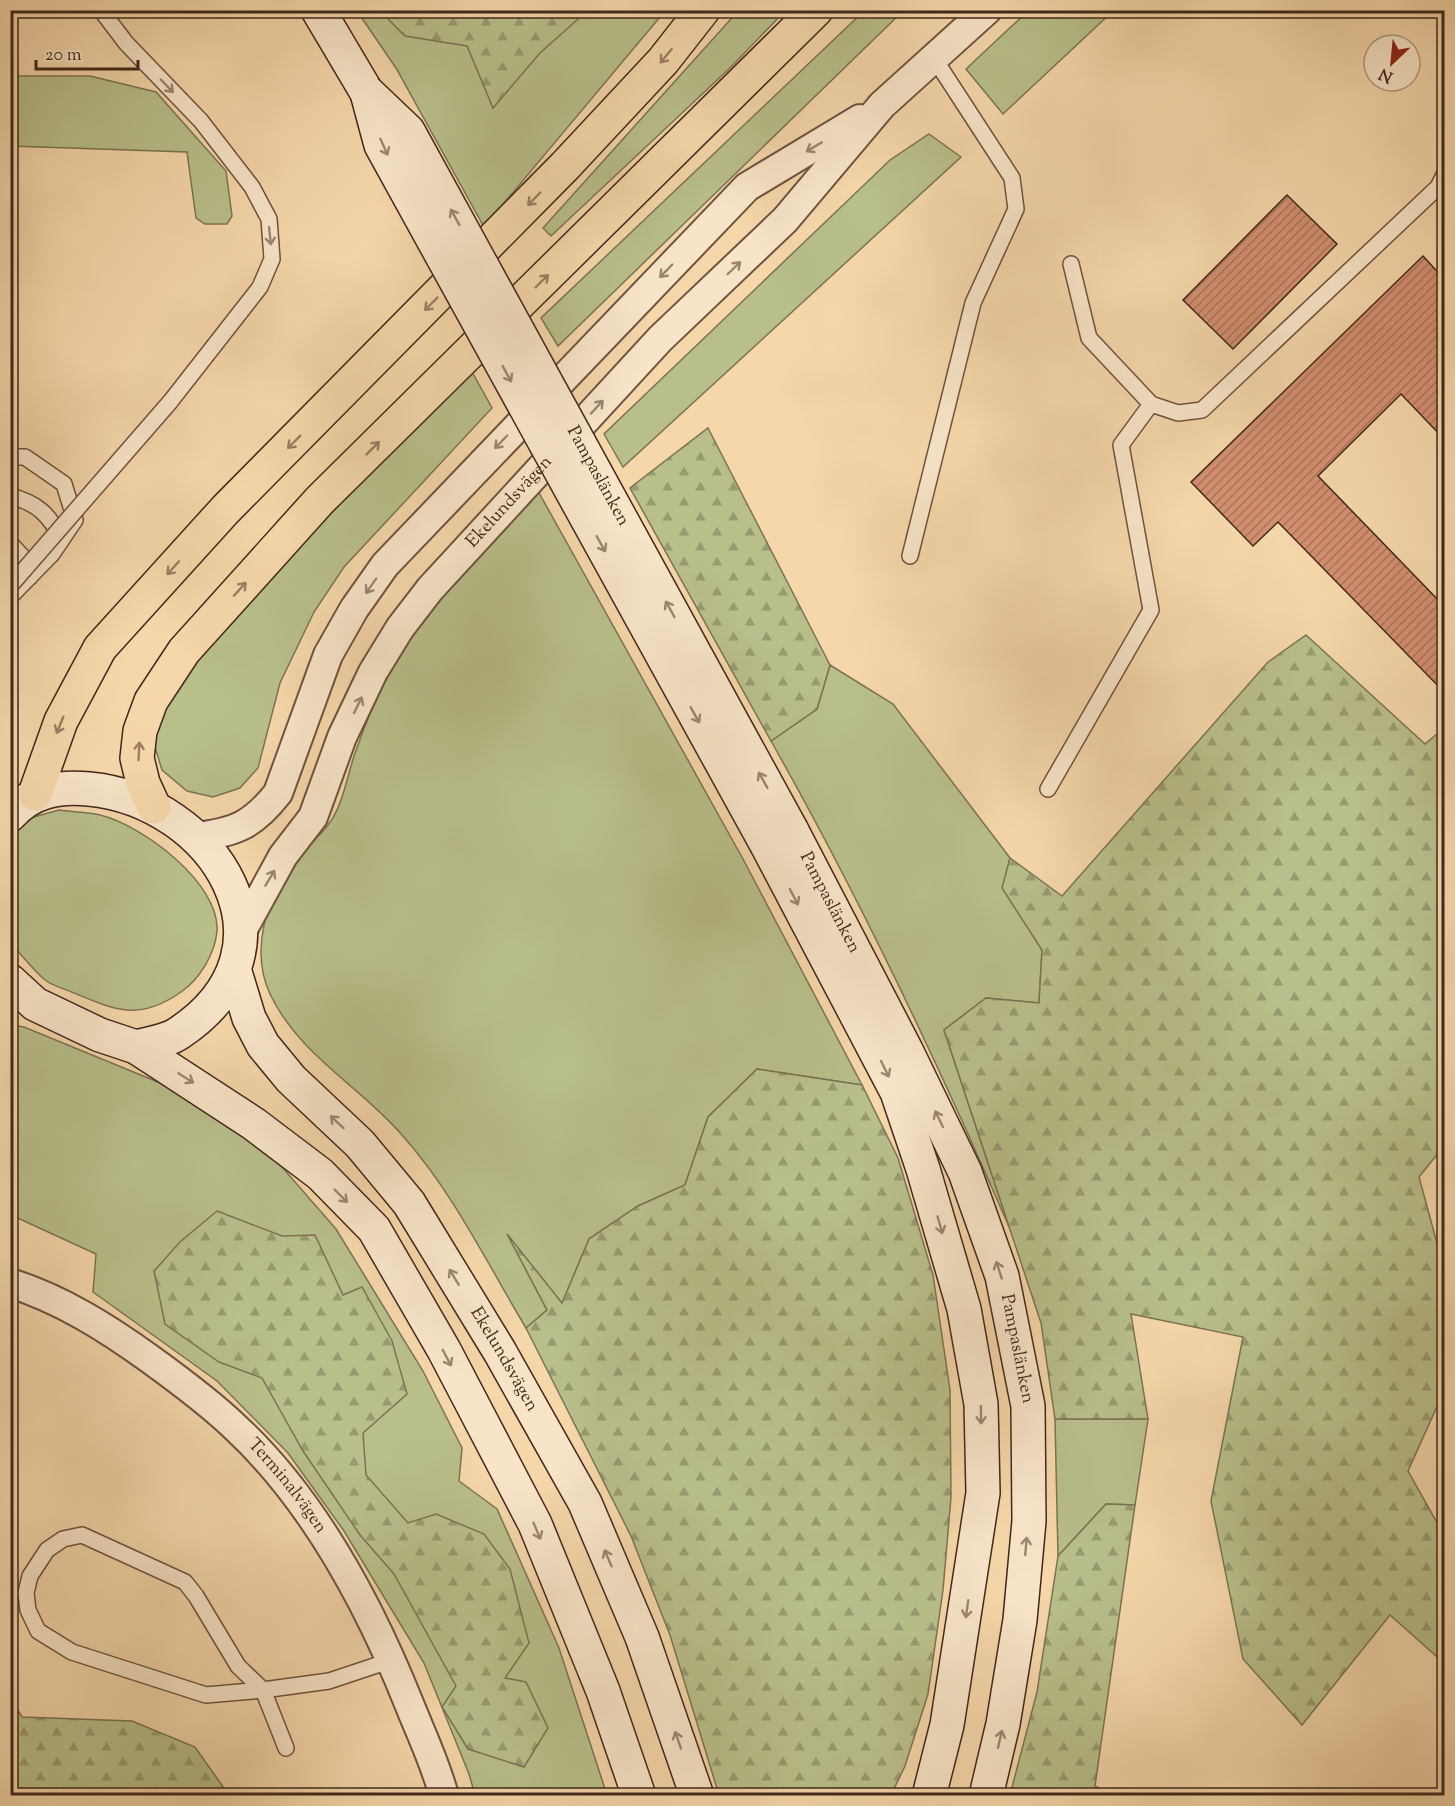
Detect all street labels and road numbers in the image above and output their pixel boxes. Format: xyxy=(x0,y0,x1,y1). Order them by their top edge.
street label: Pampaslänken xyxy=(559,422,636,532)
street label: Ekelundsvägen xyxy=(460,450,559,554)
street label: Pampaslänken xyxy=(792,848,867,958)
street label: Pampaslänken xyxy=(993,1292,1040,1406)
street label: Ekelundsvägen xyxy=(463,1302,544,1417)
street label: Terminalvägen xyxy=(241,1433,333,1539)

